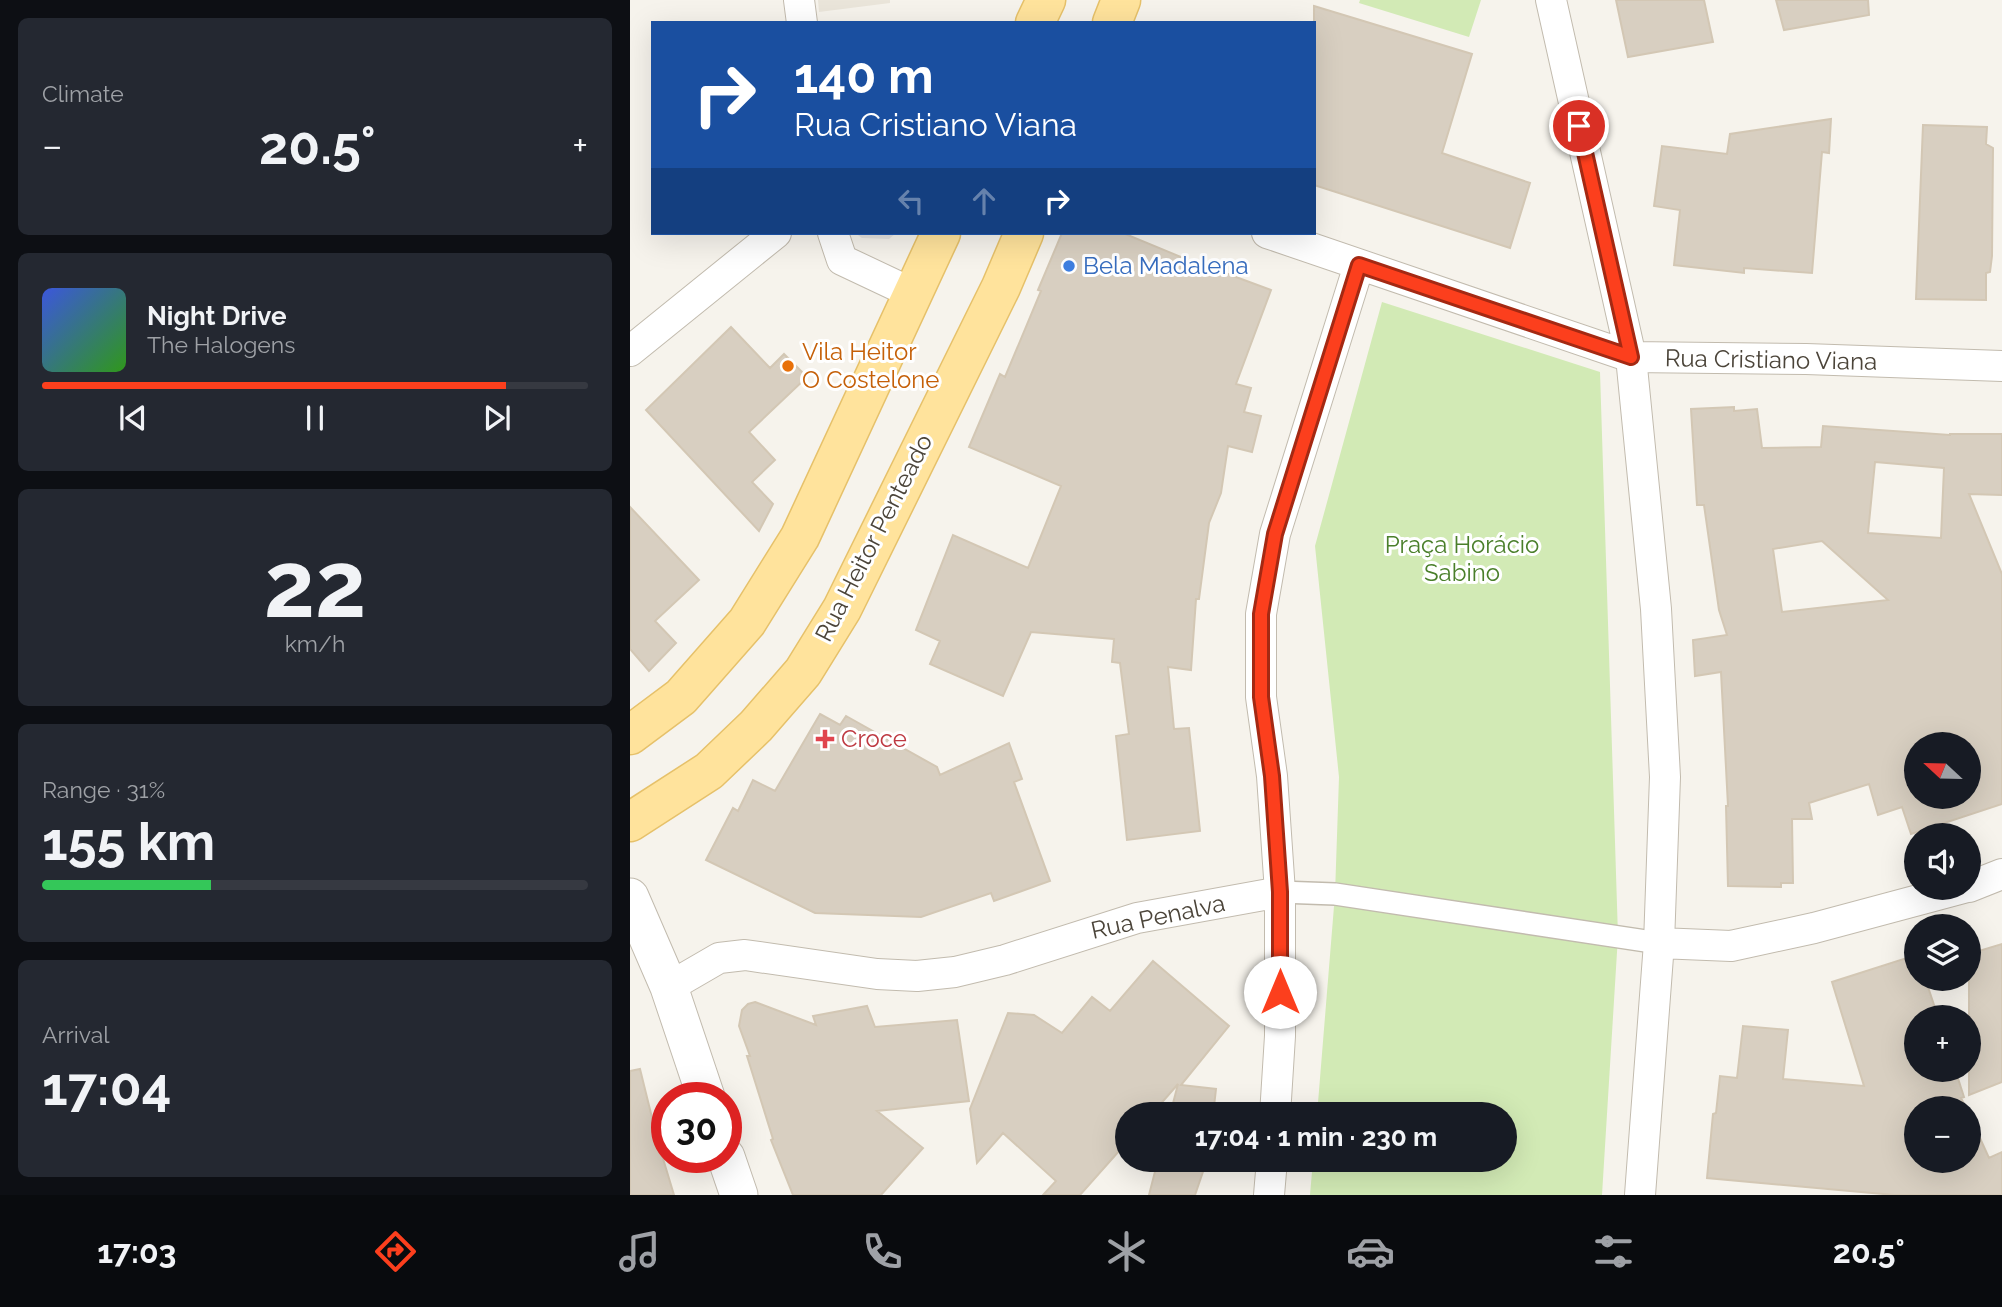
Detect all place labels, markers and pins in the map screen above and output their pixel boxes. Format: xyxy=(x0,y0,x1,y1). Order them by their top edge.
pin xyxy=(1549,96,1609,156)
place label: Bela Madalena xyxy=(1083,251,1249,280)
marker: Bela Madalena xyxy=(1061,258,1077,274)
place label: Vila Heitor O Costelone xyxy=(802,337,939,394)
marker: Vila Heitor O Costelone xyxy=(780,358,796,374)
place label: Croce xyxy=(841,724,907,753)
marker: Croce xyxy=(815,729,835,749)

